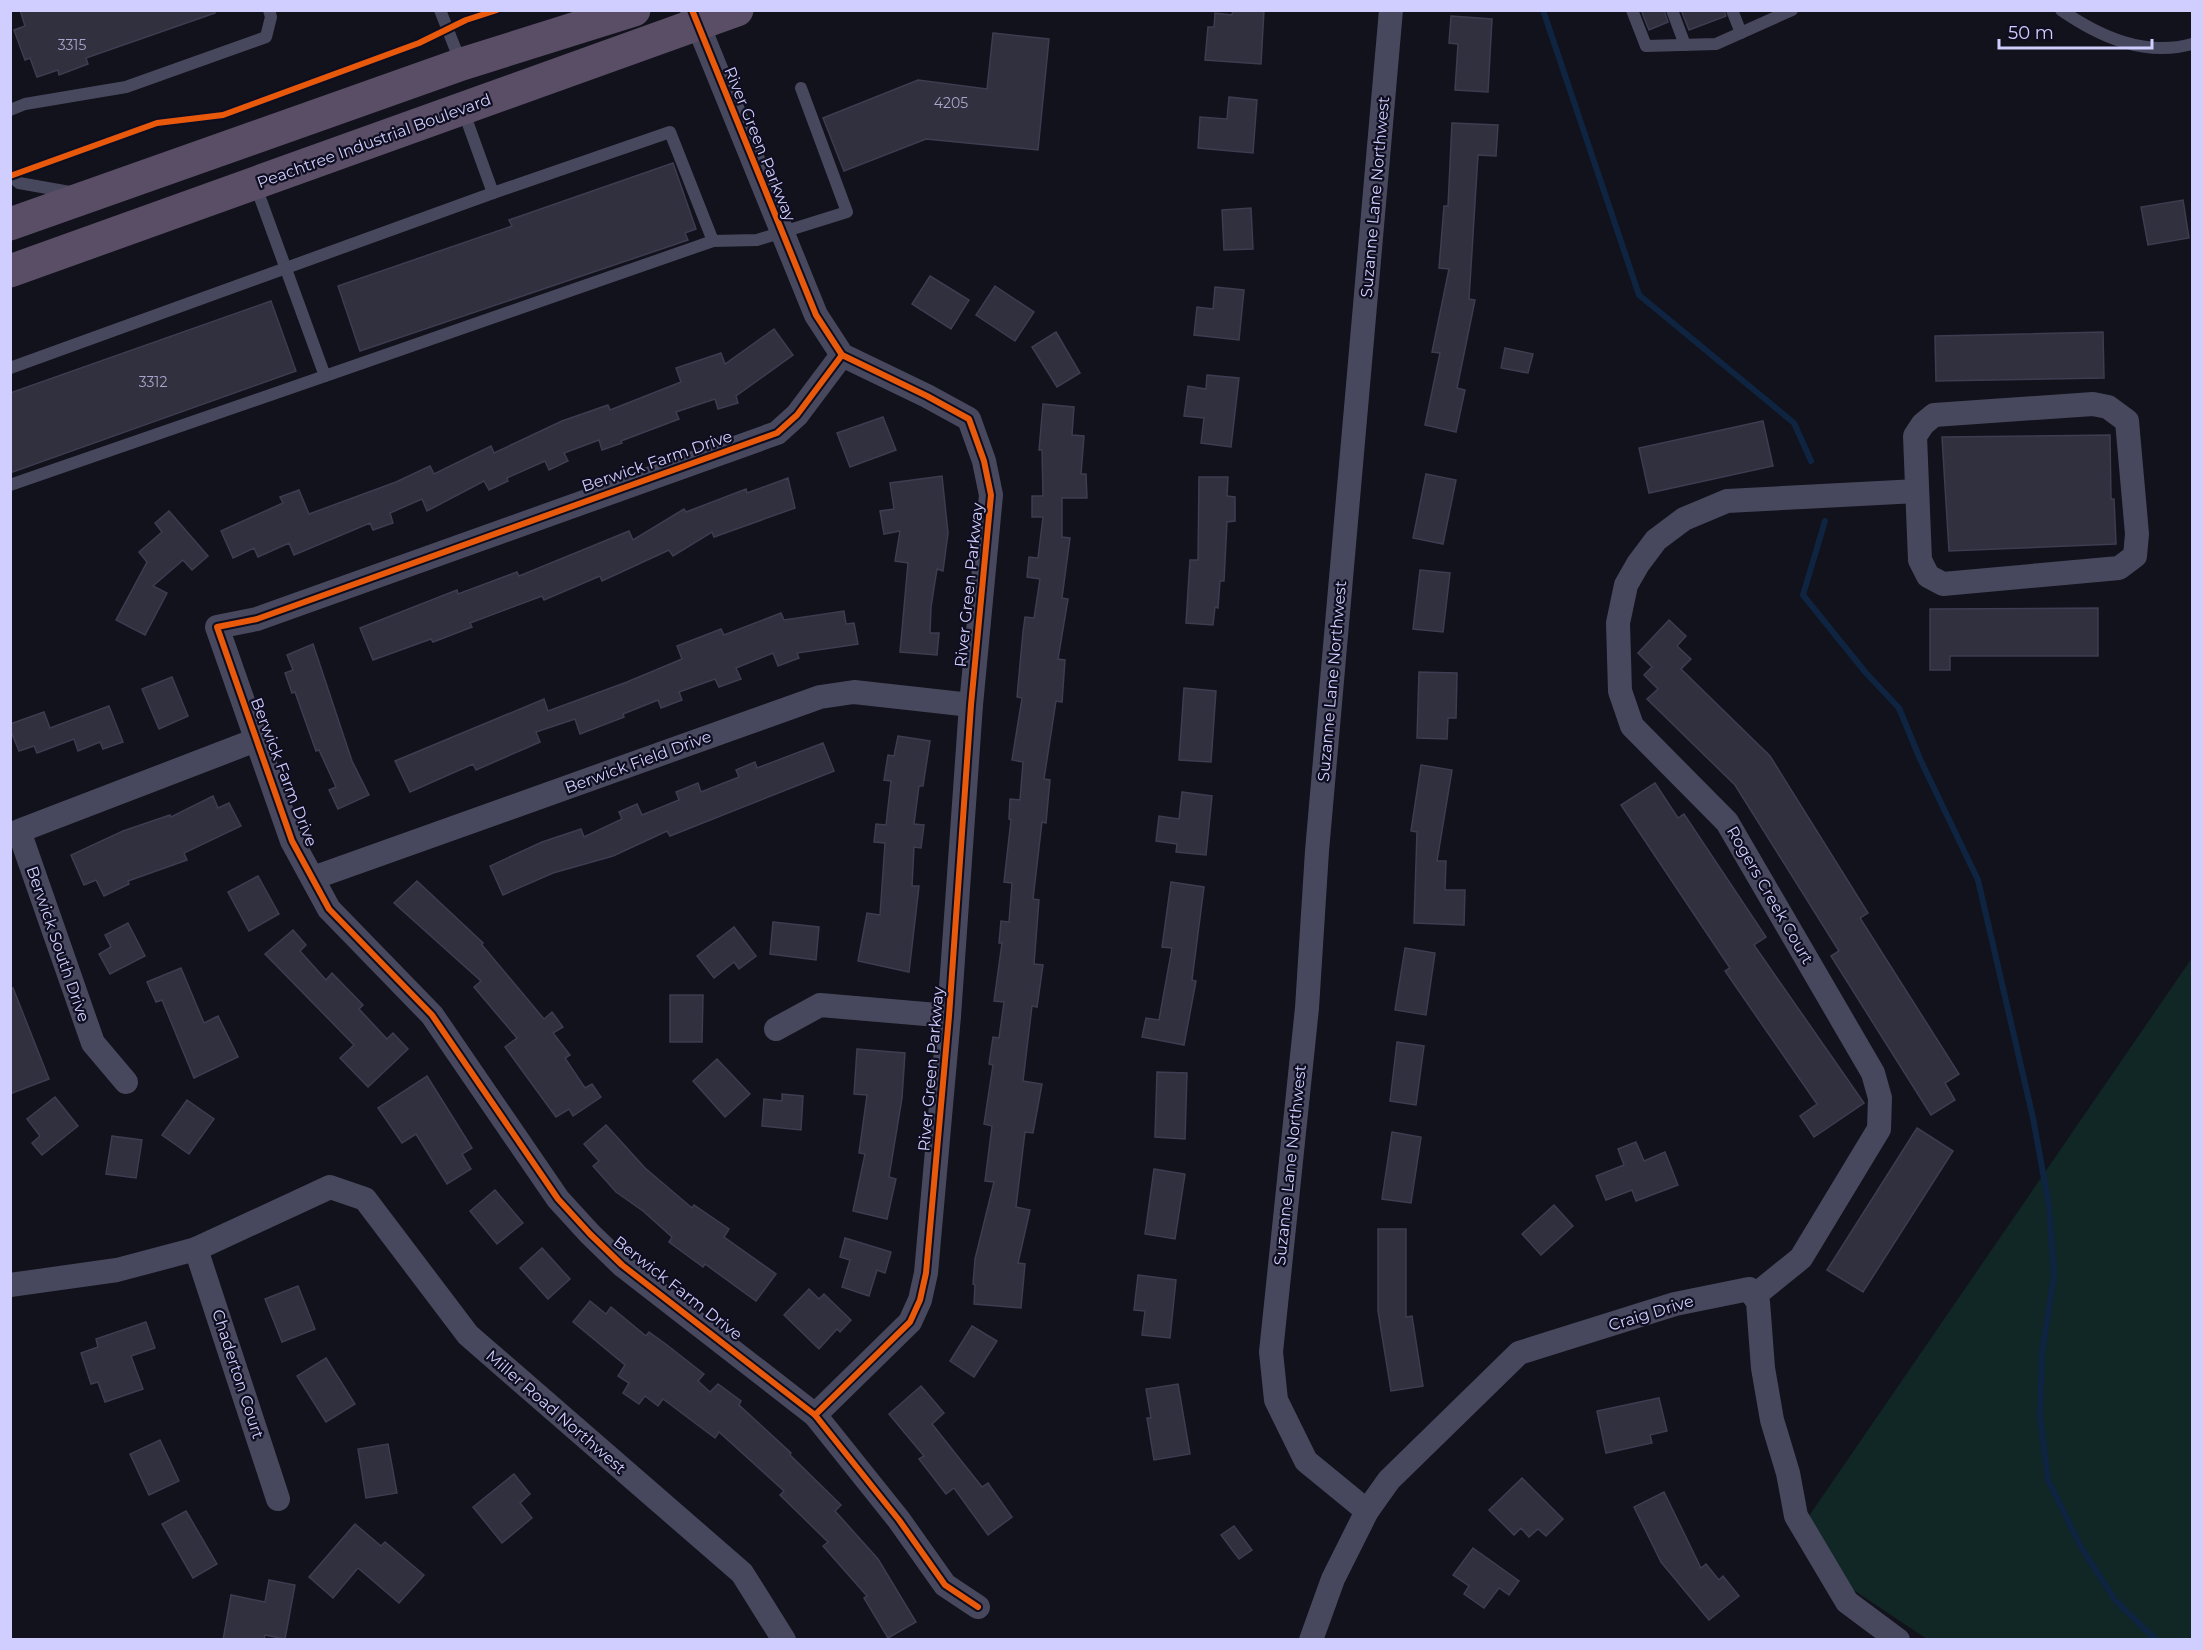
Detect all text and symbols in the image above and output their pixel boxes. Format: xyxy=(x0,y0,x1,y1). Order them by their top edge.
scale bar xyxy=(1999,12,2152,50)
text: 50 m xyxy=(2008,22,2054,44)
house number: 3315 xyxy=(58,36,86,54)
street label: River Green Parkway xyxy=(720,64,800,224)
street label: Peachtree Industrial Boulevard xyxy=(254,90,494,192)
house number: 4205 xyxy=(934,94,968,112)
street label: Suzanne Lane Northwest xyxy=(1357,95,1393,298)
house number: 3312 xyxy=(139,373,167,391)
street label: Berwick Farm Drive xyxy=(579,426,735,496)
street label: River Green Parkway xyxy=(951,502,987,668)
street label: Suzanne Lane Northwest xyxy=(1314,579,1350,782)
street label: Berwick Farm Drive xyxy=(247,695,321,849)
street label: Berwick Field Drive xyxy=(562,727,714,797)
street label: Rogers Creek Court xyxy=(1723,823,1818,968)
street label: Berwick South Drive xyxy=(22,864,94,1024)
street label: River Green Parkway xyxy=(914,986,948,1152)
street label: Suzanne Lane Northwest xyxy=(1270,1063,1310,1266)
street label: Berwick Farm Drive xyxy=(610,1232,746,1344)
street label: Craig Drive xyxy=(1606,1291,1696,1335)
street label: Chaderton Court xyxy=(208,1307,268,1442)
street label: Miller Road Northwest xyxy=(482,1346,630,1478)

